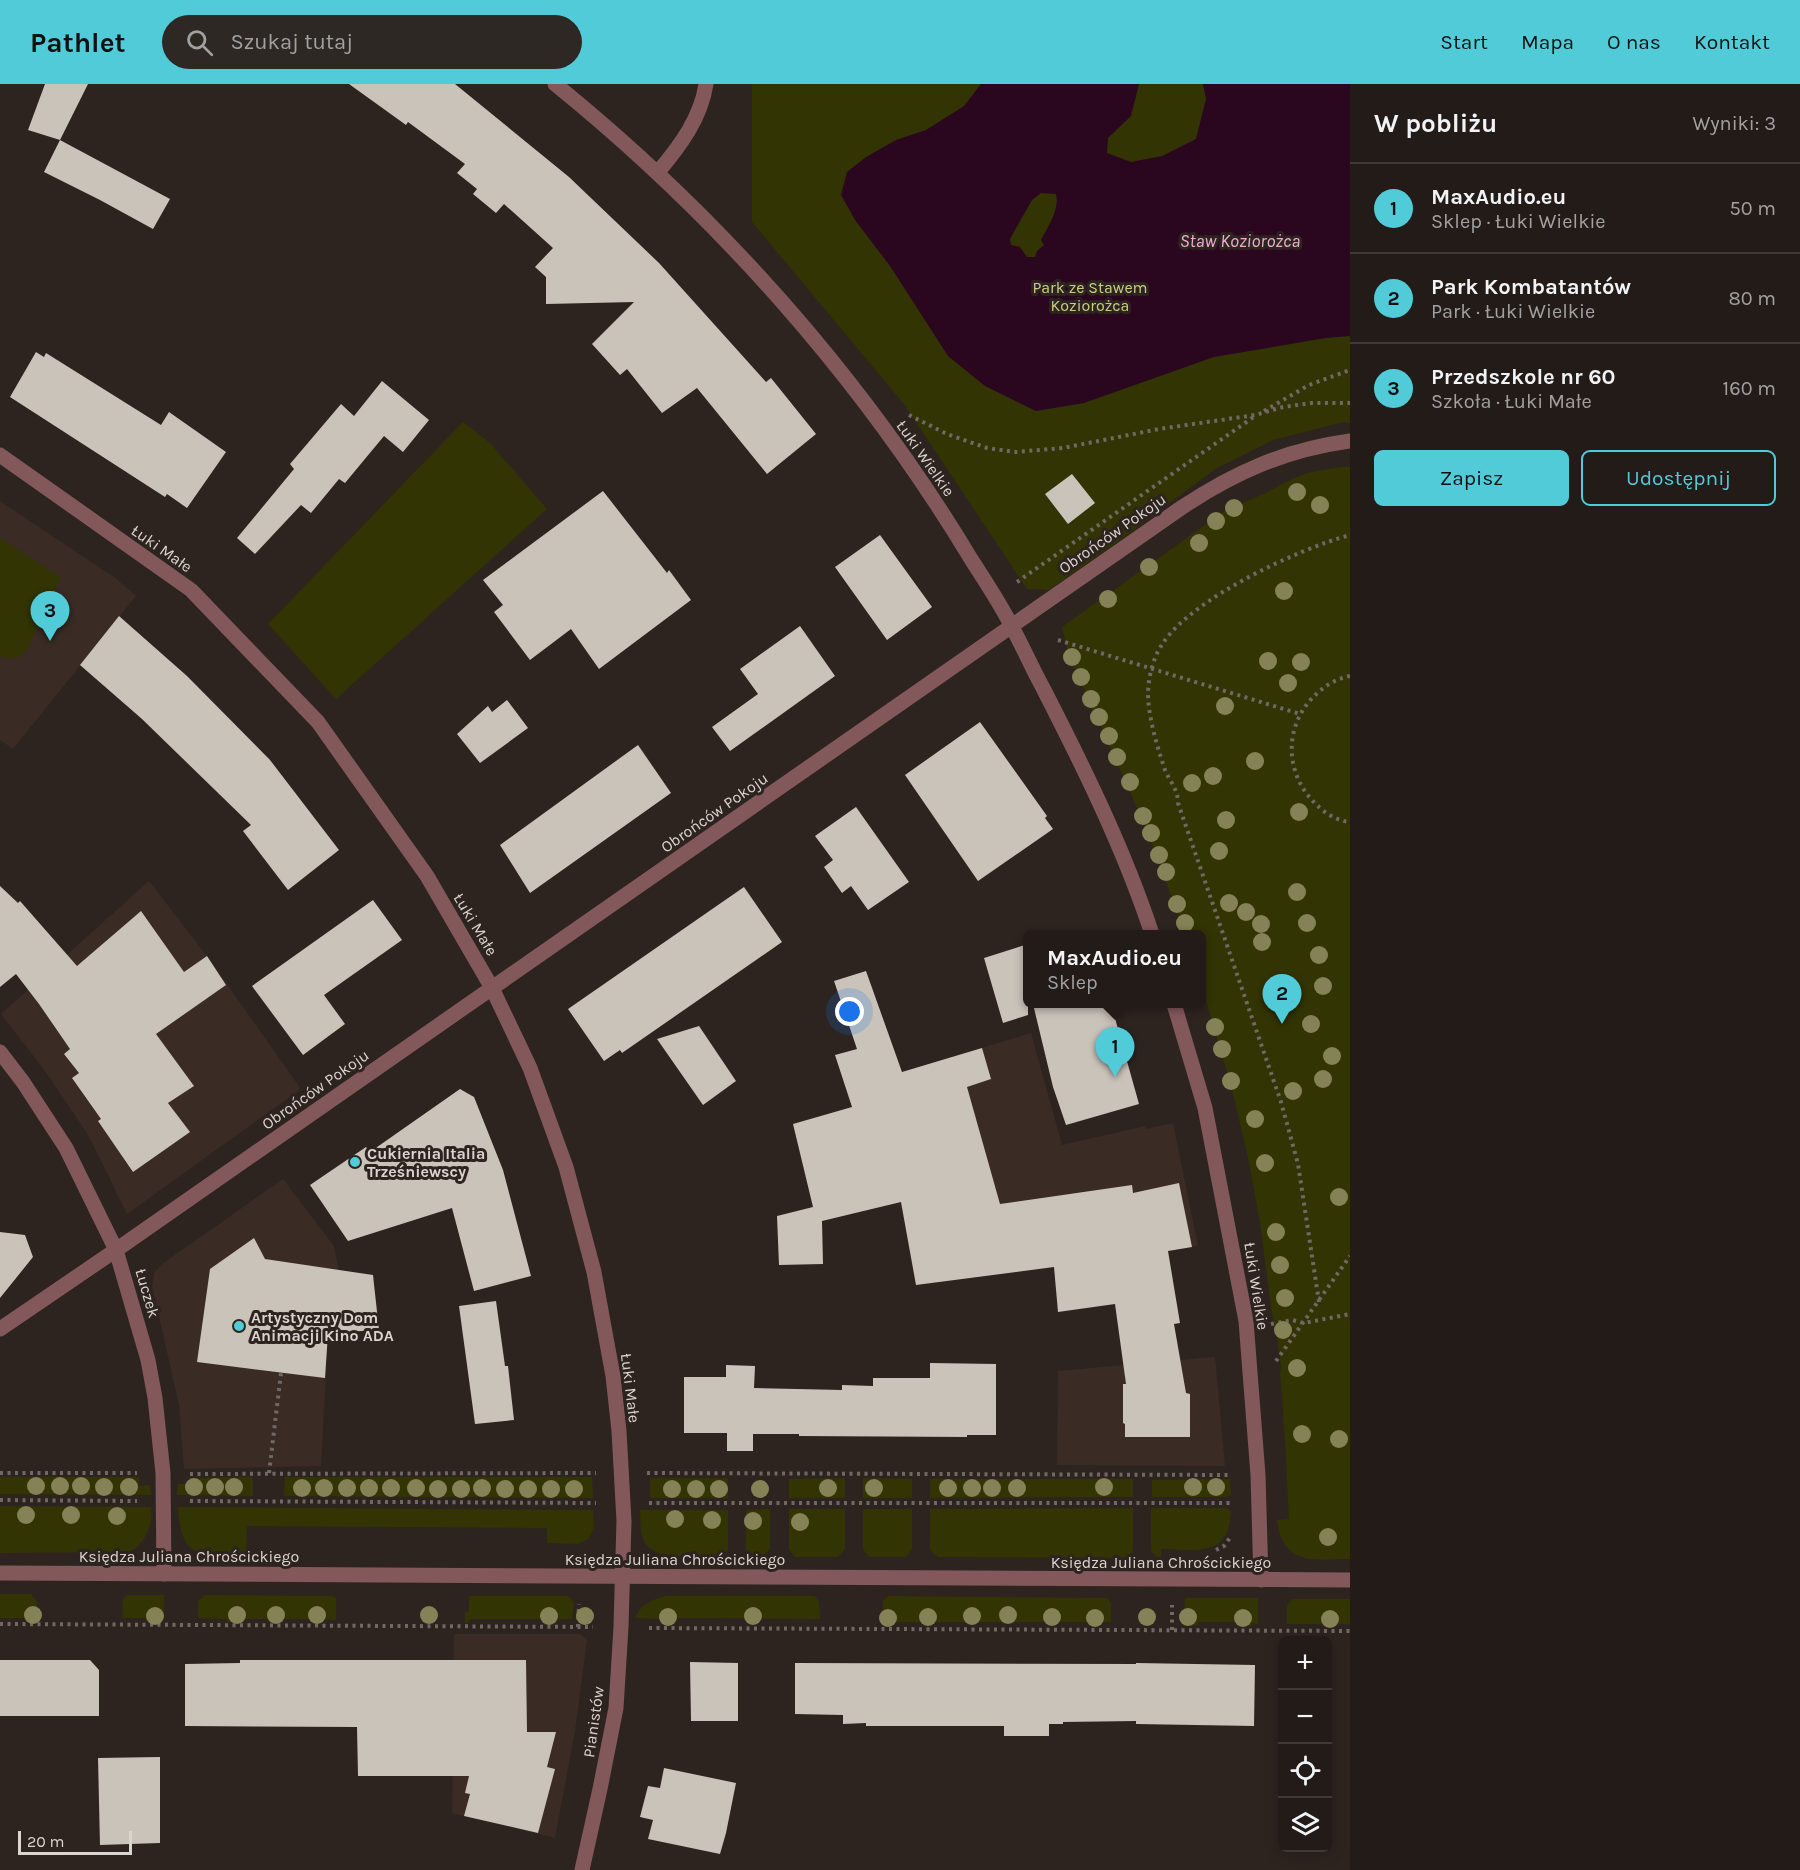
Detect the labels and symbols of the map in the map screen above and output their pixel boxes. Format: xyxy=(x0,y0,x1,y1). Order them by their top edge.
water label: Staw Koziorożca xyxy=(1180,230,1300,252)
park label: Park ze Stawem Koziorożca xyxy=(1032,278,1148,315)
street label: Łuki Wielkie xyxy=(892,417,959,500)
street label: Obrońców Pokoju xyxy=(1055,489,1170,577)
street label: Łuki Małe xyxy=(128,521,196,576)
pin: 3 xyxy=(31,592,70,641)
street label: Obrońców Pokoju xyxy=(657,768,772,856)
street label: Łuki Małe xyxy=(449,889,502,959)
pin: 2 xyxy=(1262,974,1302,1024)
your location xyxy=(835,997,864,1026)
pin: 1 xyxy=(1096,1028,1134,1077)
street label: Obrońców Pokoju xyxy=(258,1045,373,1133)
place label: Cukiernia Italia Trześniewscy xyxy=(367,1144,485,1181)
marker: Cukiernia Italia Trześniewscy xyxy=(348,1155,362,1169)
street label: Łuki Wielkie xyxy=(1240,1241,1273,1331)
street label: Łuczek xyxy=(131,1266,164,1320)
place label: Artystyczny Dom Animacji Kino ADA xyxy=(251,1308,394,1345)
marker: Artystyczny Dom Animacji Kino ADA xyxy=(232,1319,246,1333)
street label: Łuki Małe xyxy=(617,1352,644,1424)
street label: Księdza Juliana Chrościckiego xyxy=(79,1547,299,1566)
street label: Księdza Juliana Chrościckiego xyxy=(565,1550,785,1569)
street label: Księdza Juliana Chrościckiego xyxy=(1051,1553,1271,1572)
street label: Pianistów xyxy=(579,1685,608,1759)
scale bar xyxy=(18,1828,132,1856)

